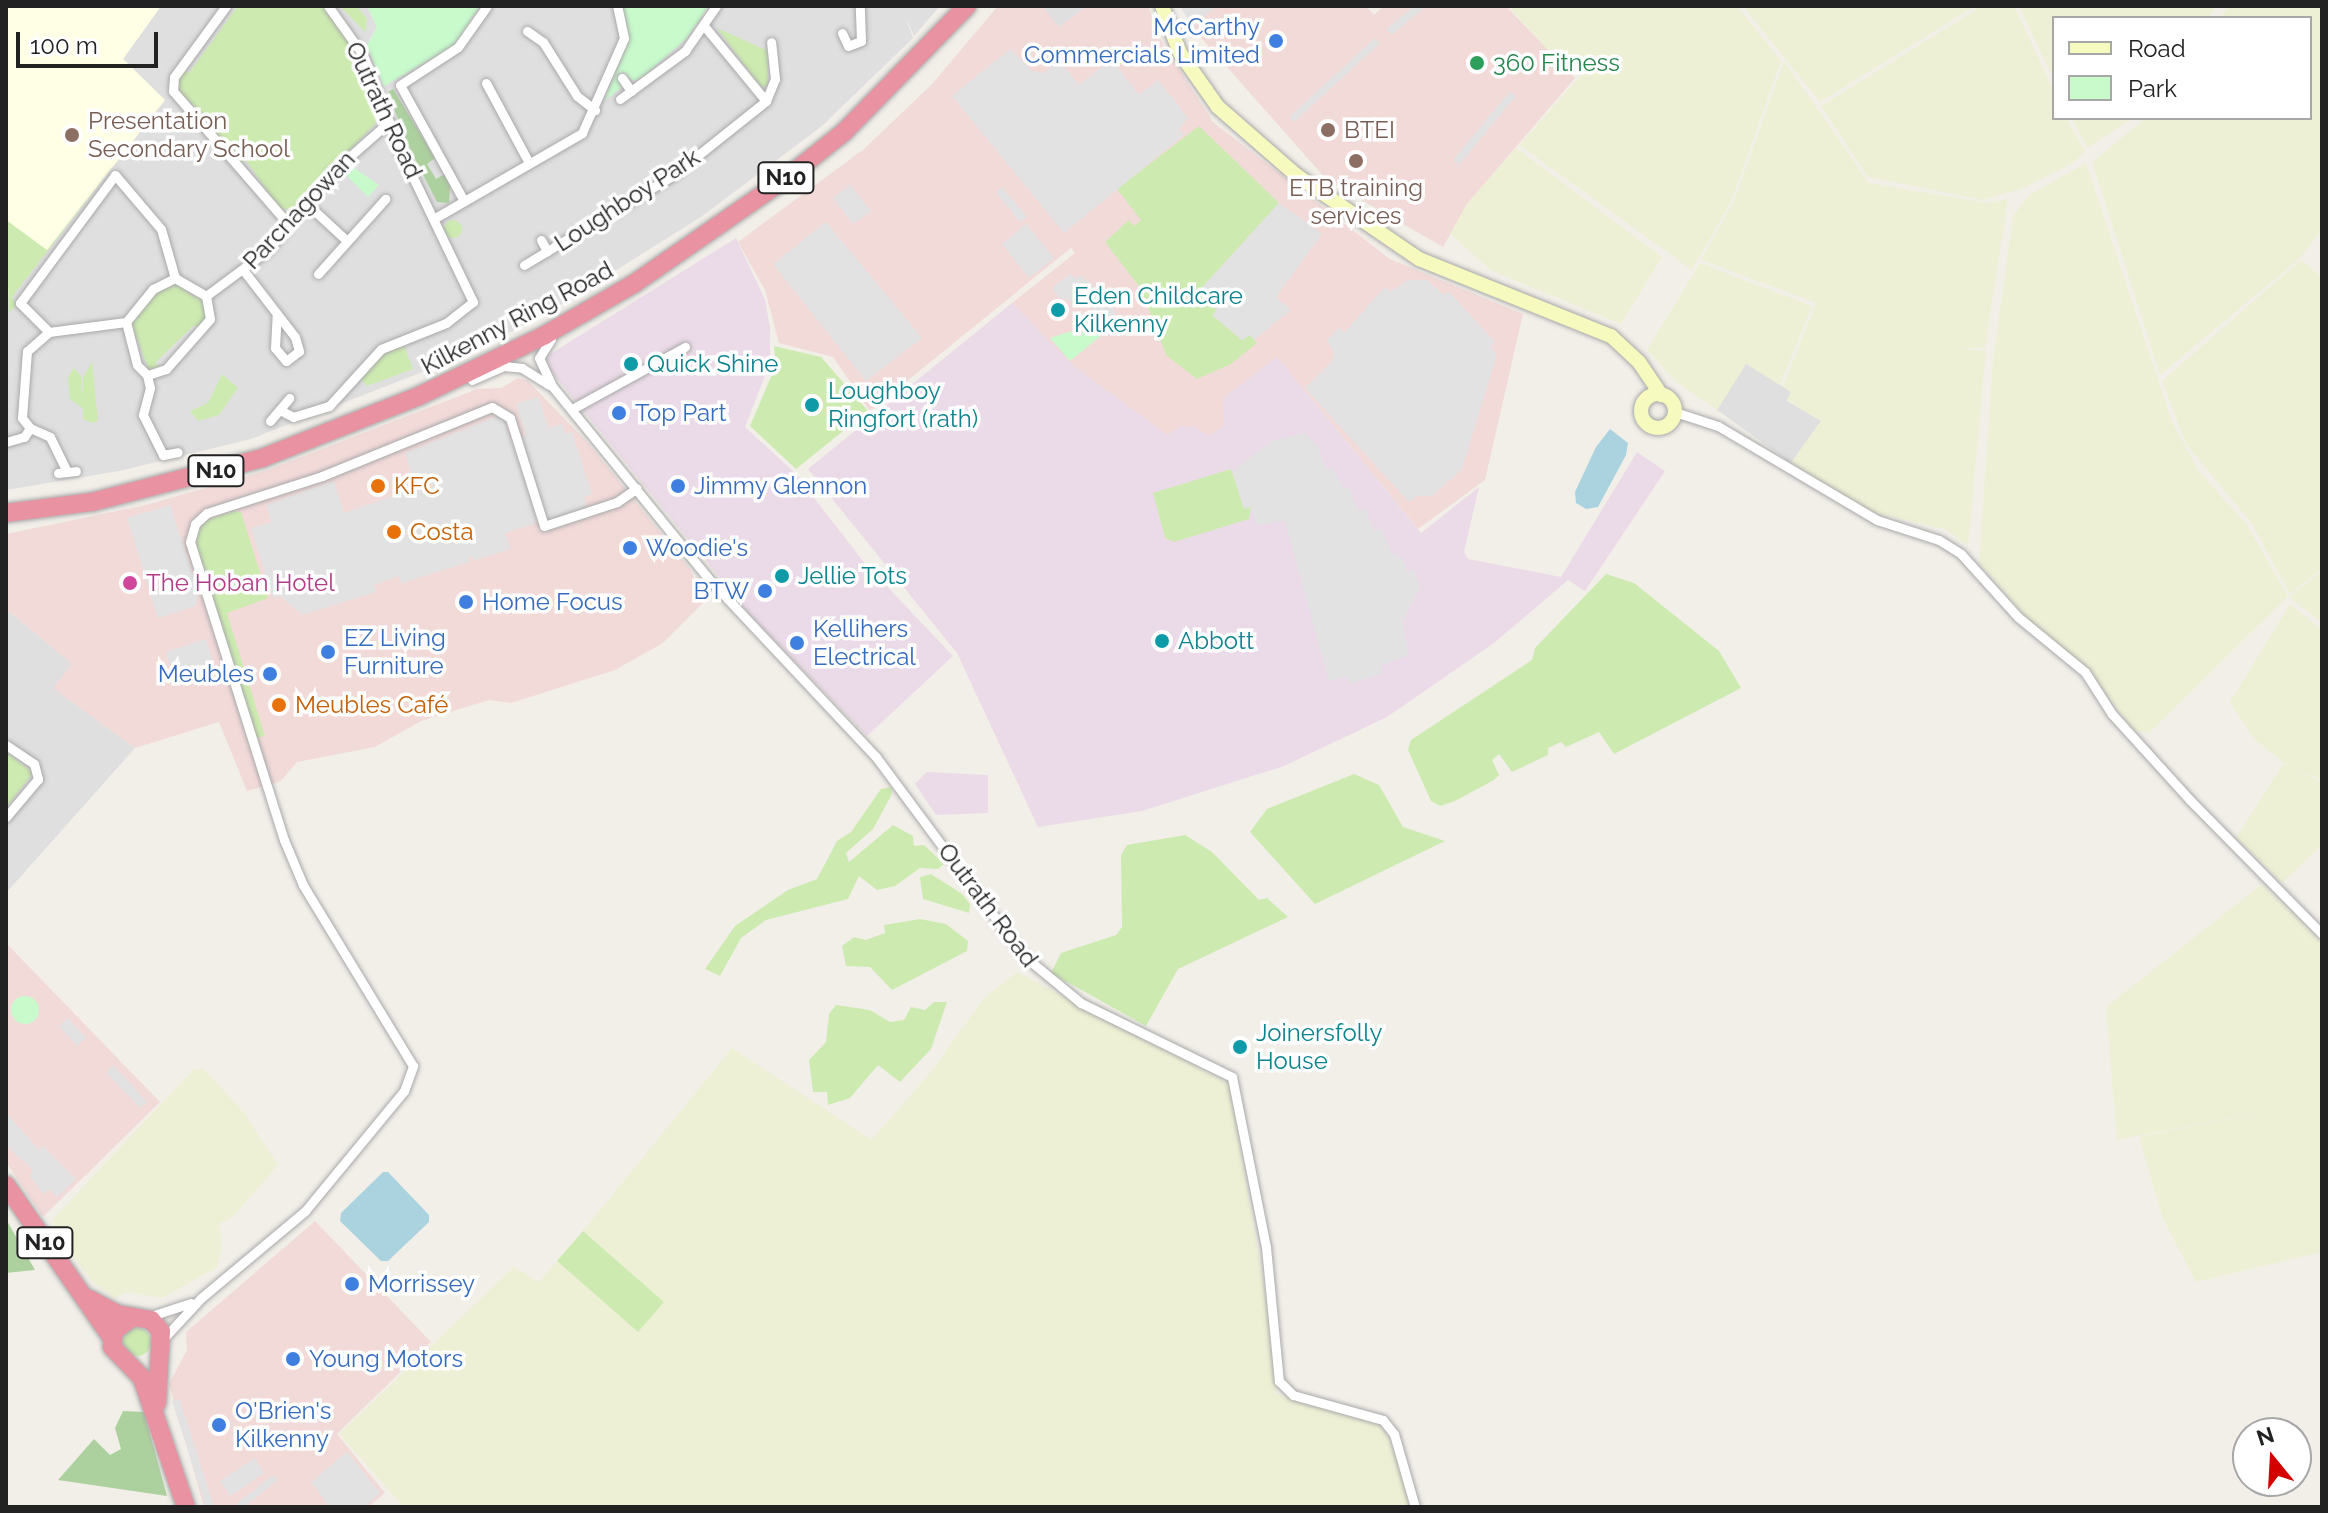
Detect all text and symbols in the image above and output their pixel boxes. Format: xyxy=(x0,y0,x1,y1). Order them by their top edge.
place label: McCarthy Commercials Limited xyxy=(1024,13,1260,69)
scale bar xyxy=(20,16,162,66)
legend xyxy=(2052,16,2312,120)
text: 100 m xyxy=(30,31,98,60)
marker: McCarthy Commercials Limited xyxy=(1267,32,1285,50)
text: Road xyxy=(2128,34,2186,63)
street label: Outrath Road xyxy=(340,37,428,183)
place label: 360 Fitness xyxy=(1493,49,1620,77)
marker: 360 Fitness xyxy=(1468,54,1486,72)
text: Park xyxy=(2128,74,2177,103)
place label: Presentation Secondary School xyxy=(88,107,290,163)
place label: BTEI xyxy=(1344,116,1395,144)
marker: BTEI xyxy=(1319,121,1337,139)
marker: Presentation Secondary School xyxy=(63,126,81,144)
street label: Loughboy Park xyxy=(549,142,705,258)
street label: Parcnagowan xyxy=(237,145,361,275)
marker: ETB training services xyxy=(1347,152,1365,170)
road number: N10 xyxy=(756,160,816,196)
place label: ETB training services xyxy=(1289,174,1423,230)
street label: Kilkenny Ring Road xyxy=(416,255,618,381)
place label: Eden Childcare Kilkenny xyxy=(1074,282,1243,338)
marker: Eden Childcare Kilkenny xyxy=(1049,301,1067,319)
place label: Quick Shine xyxy=(647,350,778,378)
marker: Quick Shine xyxy=(622,355,640,373)
place label: Loughboy Ringfort (rath) xyxy=(828,377,978,433)
marker: Loughboy Ringfort (rath) xyxy=(803,396,821,414)
place label: Top Part xyxy=(635,399,726,427)
marker: Top Part xyxy=(610,404,628,422)
road number: N10 xyxy=(186,453,246,489)
place label: KFC xyxy=(394,472,440,500)
place label: Jimmy Glennon xyxy=(694,472,868,500)
marker: KFC xyxy=(369,477,387,495)
marker: Jimmy Glennon xyxy=(669,477,687,495)
place label: Costa xyxy=(410,518,473,546)
marker: Costa xyxy=(385,523,403,541)
place label: Woodie's xyxy=(646,534,748,562)
marker: Woodie's xyxy=(621,539,639,557)
place label: Jellie Tots xyxy=(798,562,908,590)
marker: Jellie Tots xyxy=(773,567,791,585)
place label: The Hoban Hotel xyxy=(146,569,335,597)
marker: The Hoban Hotel xyxy=(121,574,139,592)
place label: BTW xyxy=(694,577,749,605)
marker: BTW xyxy=(756,582,774,600)
place label: Home Focus xyxy=(482,588,623,616)
marker: Home Focus xyxy=(457,593,475,611)
place label: Kellihers Electrical xyxy=(813,615,916,671)
place label: EZ Living Furniture xyxy=(344,624,446,680)
place label: Abbott xyxy=(1178,627,1254,655)
marker: Abbott xyxy=(1153,632,1171,650)
marker: Kellihers Electrical xyxy=(788,634,806,652)
marker: EZ Living Furniture xyxy=(319,643,337,661)
place label: Meubles xyxy=(158,660,254,688)
marker: Meubles xyxy=(261,665,279,683)
place label: Meubles Café xyxy=(295,691,448,719)
marker: Meubles Café xyxy=(270,696,288,714)
street label: Outrath Road xyxy=(932,837,1044,973)
place label: Joinersfolly House xyxy=(1256,1019,1382,1075)
marker: Joinersfolly House xyxy=(1231,1038,1249,1056)
road number: N10 xyxy=(15,1225,75,1261)
place label: Morrissey xyxy=(368,1270,475,1298)
marker: Morrissey xyxy=(343,1275,361,1293)
place label: Young Motors xyxy=(309,1345,463,1373)
marker: Young Motors xyxy=(284,1350,302,1368)
place label: O'Brien's Kilkenny xyxy=(235,1397,331,1453)
marker: O'Brien's Kilkenny xyxy=(210,1416,228,1434)
north arrow xyxy=(2232,1417,2312,1497)
text: N xyxy=(2253,1421,2277,1451)

